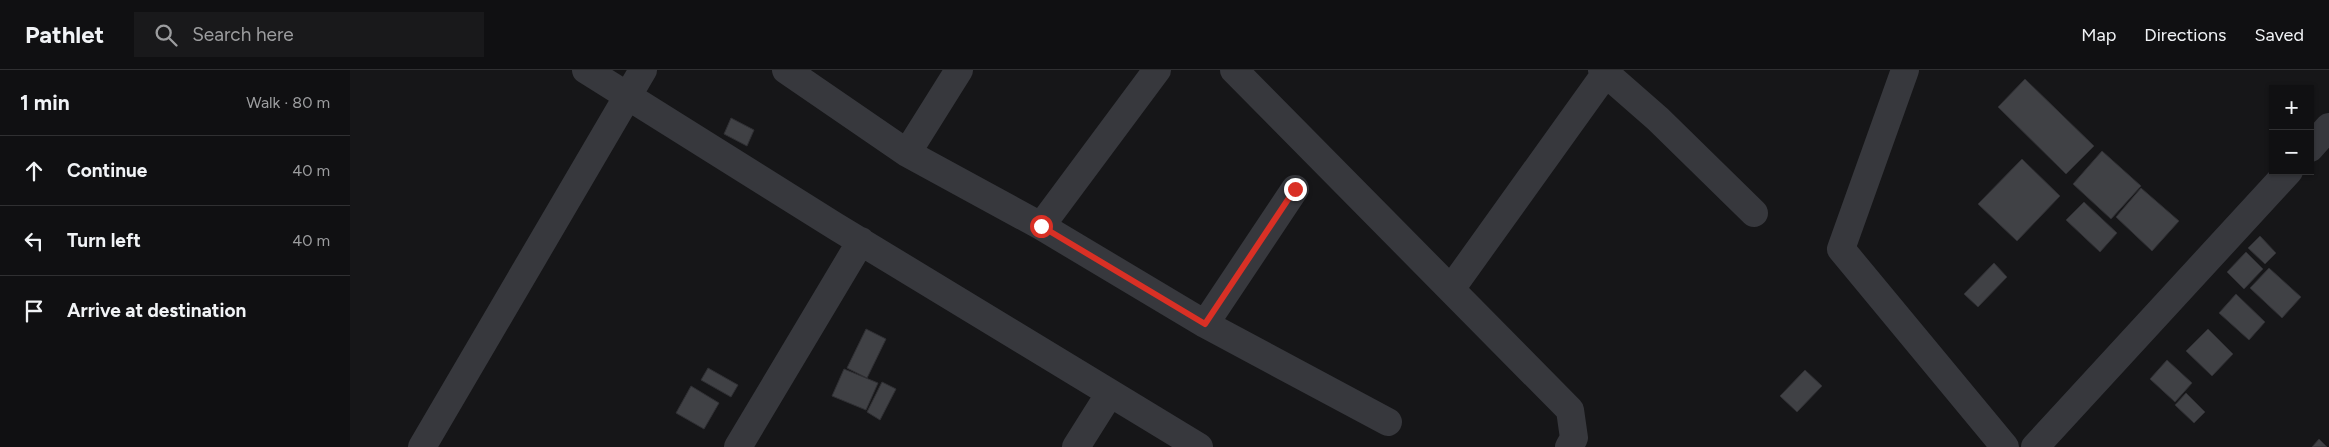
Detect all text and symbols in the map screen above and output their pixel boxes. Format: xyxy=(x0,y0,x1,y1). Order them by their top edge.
search box xyxy=(134,12,484,57)
text: Pathlet xyxy=(25,20,104,49)
icon: search xyxy=(152,21,180,49)
text: Search here xyxy=(192,23,294,46)
text: Map xyxy=(2081,24,2116,46)
text: Directions xyxy=(2144,24,2226,46)
text: Saved xyxy=(2254,24,2304,46)
map controls xyxy=(2269,85,2314,175)
button: + xyxy=(2269,85,2314,130)
text: 1 min xyxy=(20,90,70,115)
text: Walk · 80 m xyxy=(246,93,330,112)
button: − xyxy=(2269,130,2314,175)
icon: ahead xyxy=(20,157,48,185)
text: Continue xyxy=(67,159,147,182)
text: 40 m xyxy=(292,161,330,180)
route end xyxy=(1284,178,1307,201)
route start xyxy=(1030,215,1053,238)
icon: left xyxy=(20,227,48,255)
text: Turn left xyxy=(67,229,141,252)
text: 40 m xyxy=(292,231,330,250)
icon: arrive xyxy=(20,297,48,325)
text: Arrive at destination xyxy=(67,299,246,322)

